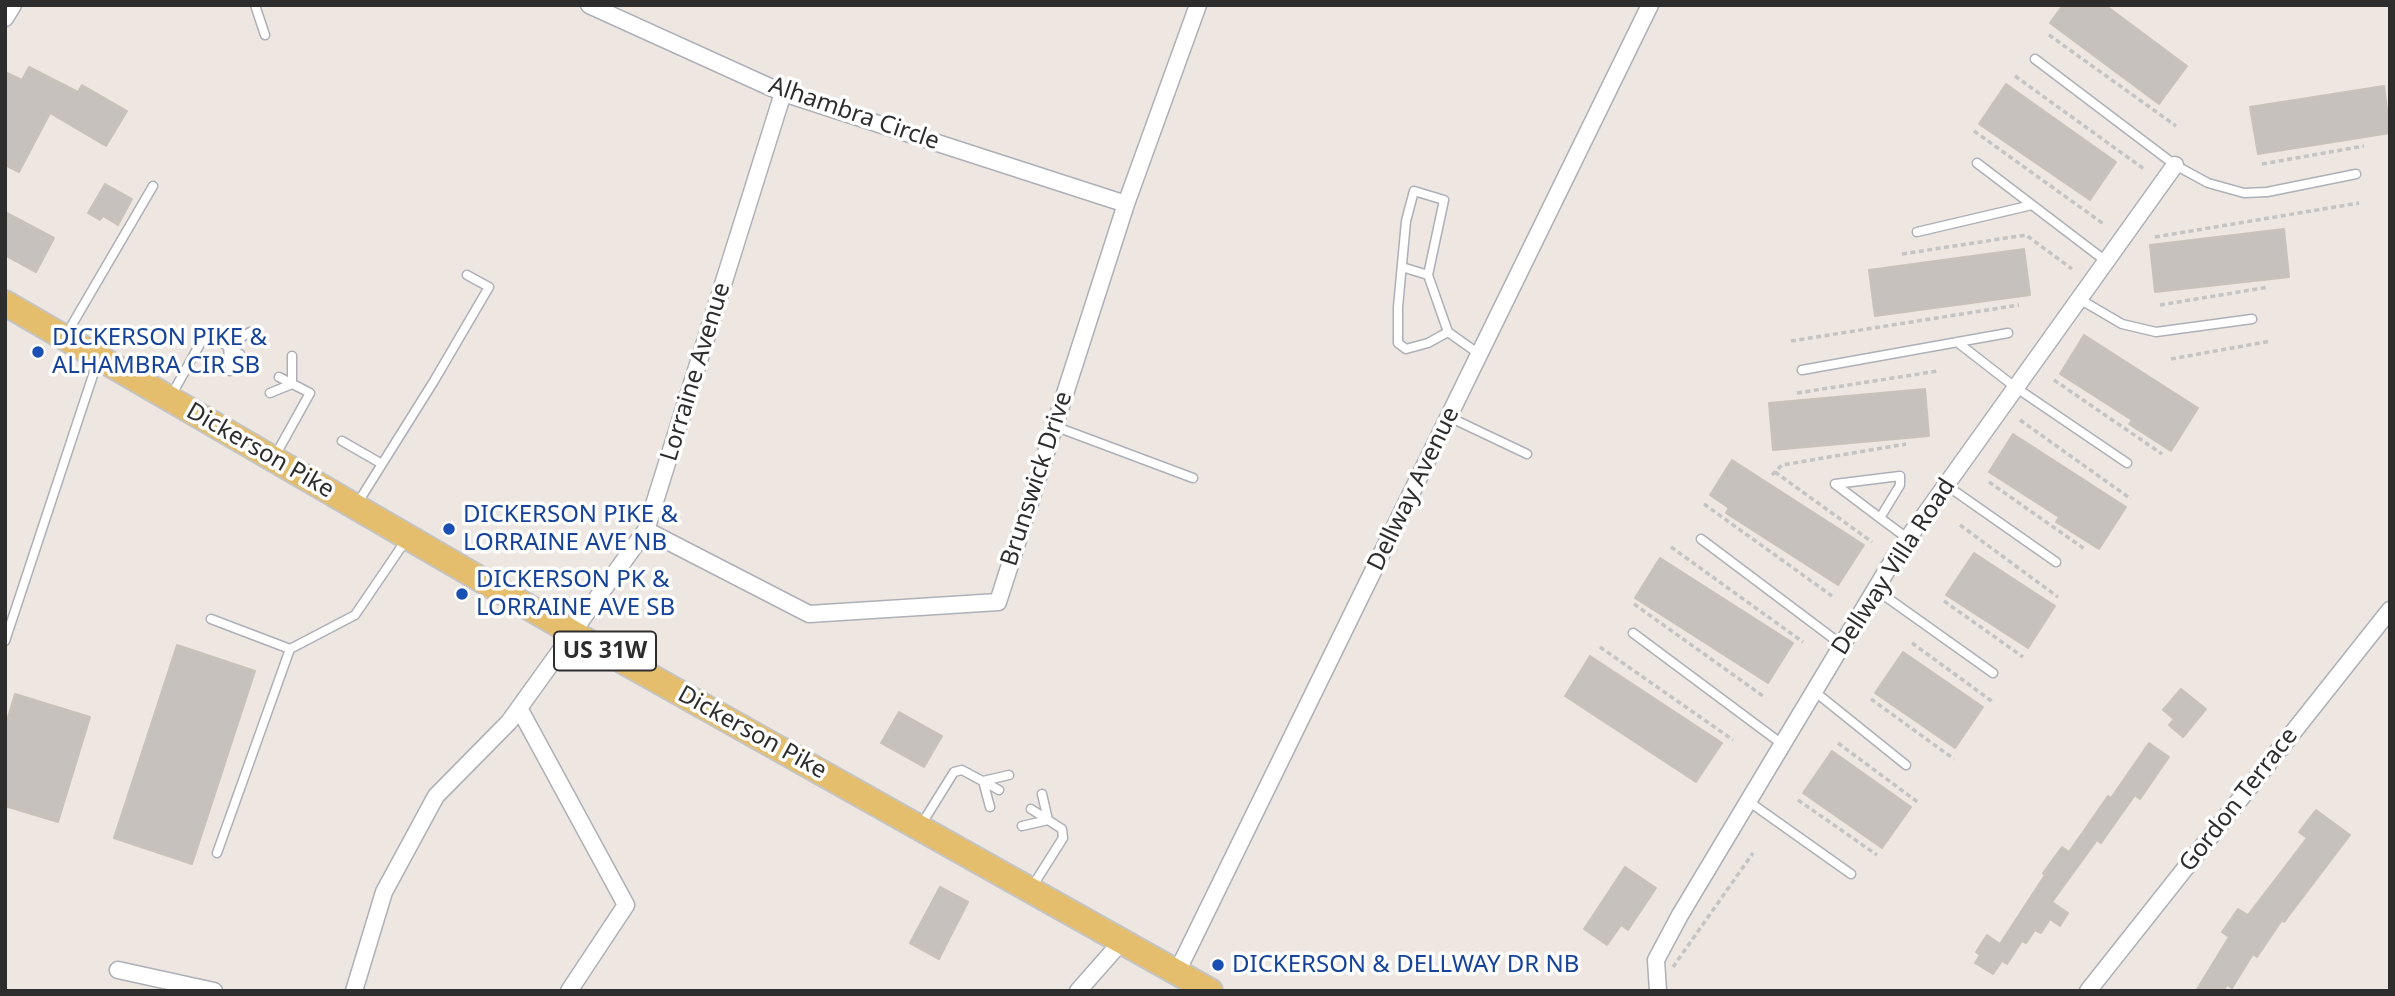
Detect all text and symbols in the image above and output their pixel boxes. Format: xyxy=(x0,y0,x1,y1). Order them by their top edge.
street label: Alhambra Circle xyxy=(765,71,943,157)
street label: Lorraine Avenue xyxy=(655,279,737,465)
place label: DICKERSON PIKE & ALHAMBRA CIR SB xyxy=(52,324,267,380)
marker: DICKERSON PIKE & ALHAMBRA CIR SB xyxy=(30,344,46,360)
street label: Brunswick Drive xyxy=(995,388,1079,570)
street label: Dickerson Pike xyxy=(181,397,339,505)
street label: Dellway Avenue xyxy=(1362,402,1466,576)
street label: Dellway Villa Road xyxy=(1826,473,1962,661)
place label: DICKERSON PIKE & LORRAINE AVE NB xyxy=(463,501,678,557)
marker: DICKERSON PIKE & LORRAINE AVE NB xyxy=(441,521,457,537)
place label: DICKERSON PK & LORRAINE AVE SB xyxy=(476,566,675,622)
marker: DICKERSON PK & LORRAINE AVE SB xyxy=(454,586,470,602)
road number: US 31W xyxy=(554,632,656,670)
street label: Dickerson Pike xyxy=(673,680,831,786)
street label: Gordon Terrace xyxy=(2174,722,2304,878)
place label: DICKERSON & DELLWAY DR NB xyxy=(1232,951,1579,979)
marker: DICKERSON & DELLWAY DR NB xyxy=(1210,957,1226,973)

